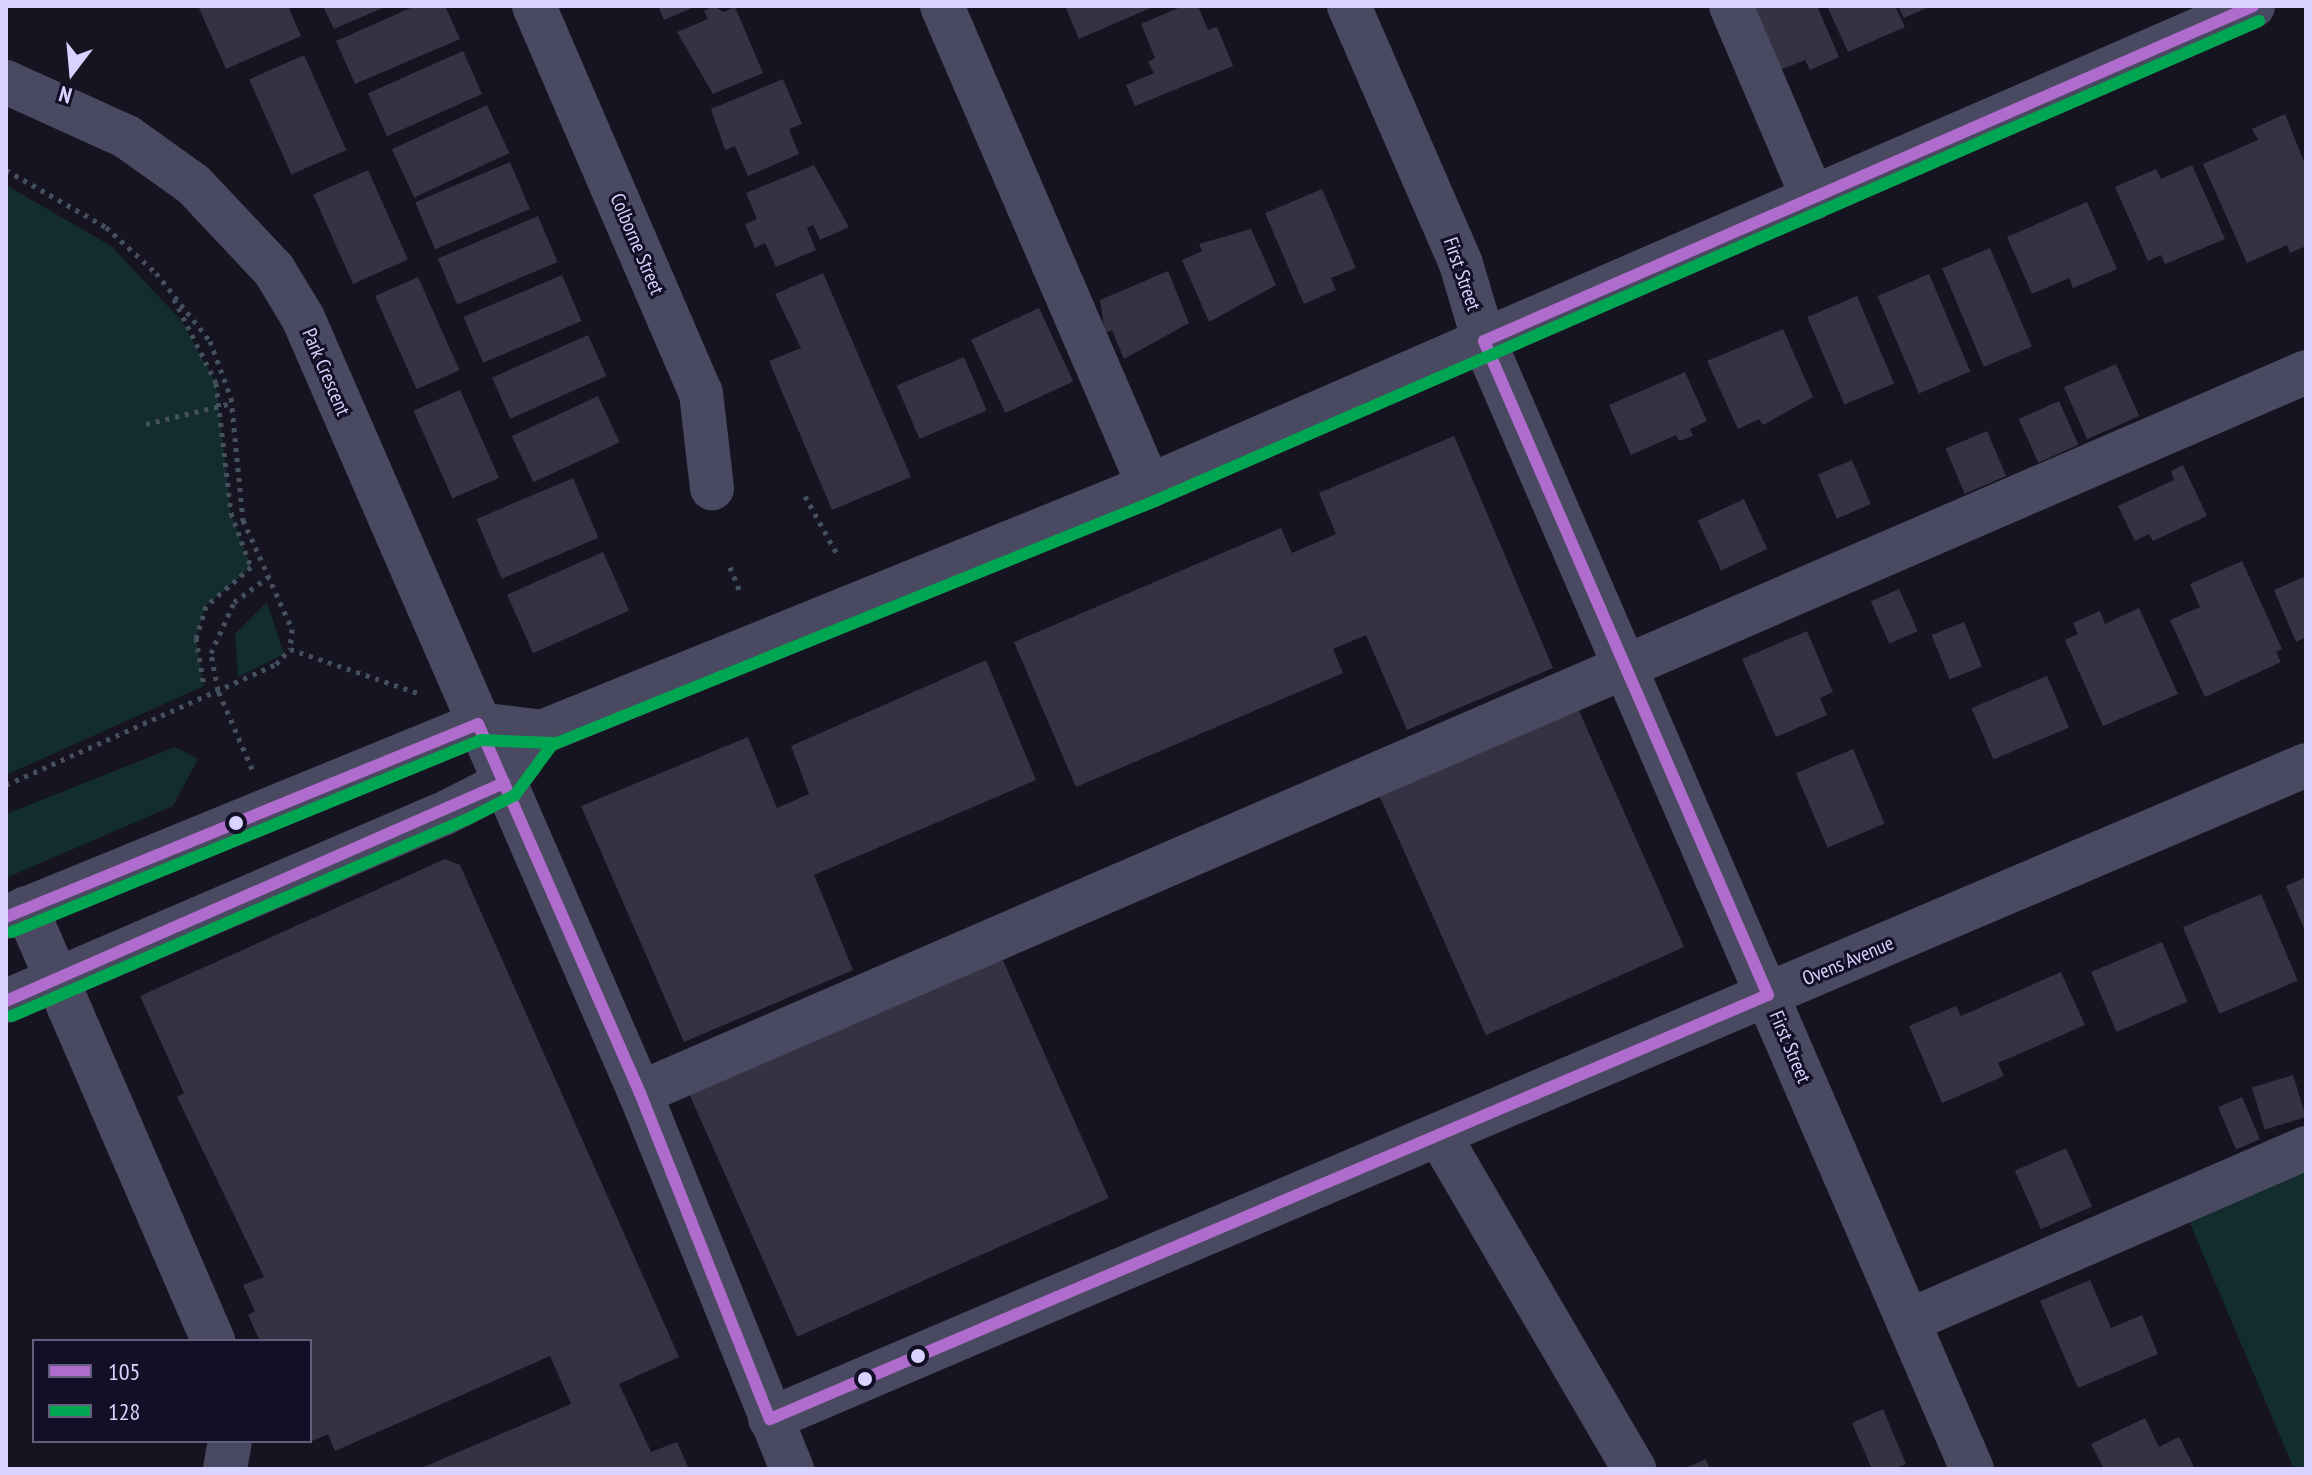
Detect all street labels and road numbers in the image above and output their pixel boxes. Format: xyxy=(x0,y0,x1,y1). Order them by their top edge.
street label: Colborne Street xyxy=(605,190,669,298)
street label: First Street xyxy=(1438,234,1486,314)
street label: Park Crescent xyxy=(297,325,355,419)
street label: Ovens Avenue xyxy=(1799,931,1897,991)
street label: First Street xyxy=(1764,1007,1816,1087)

